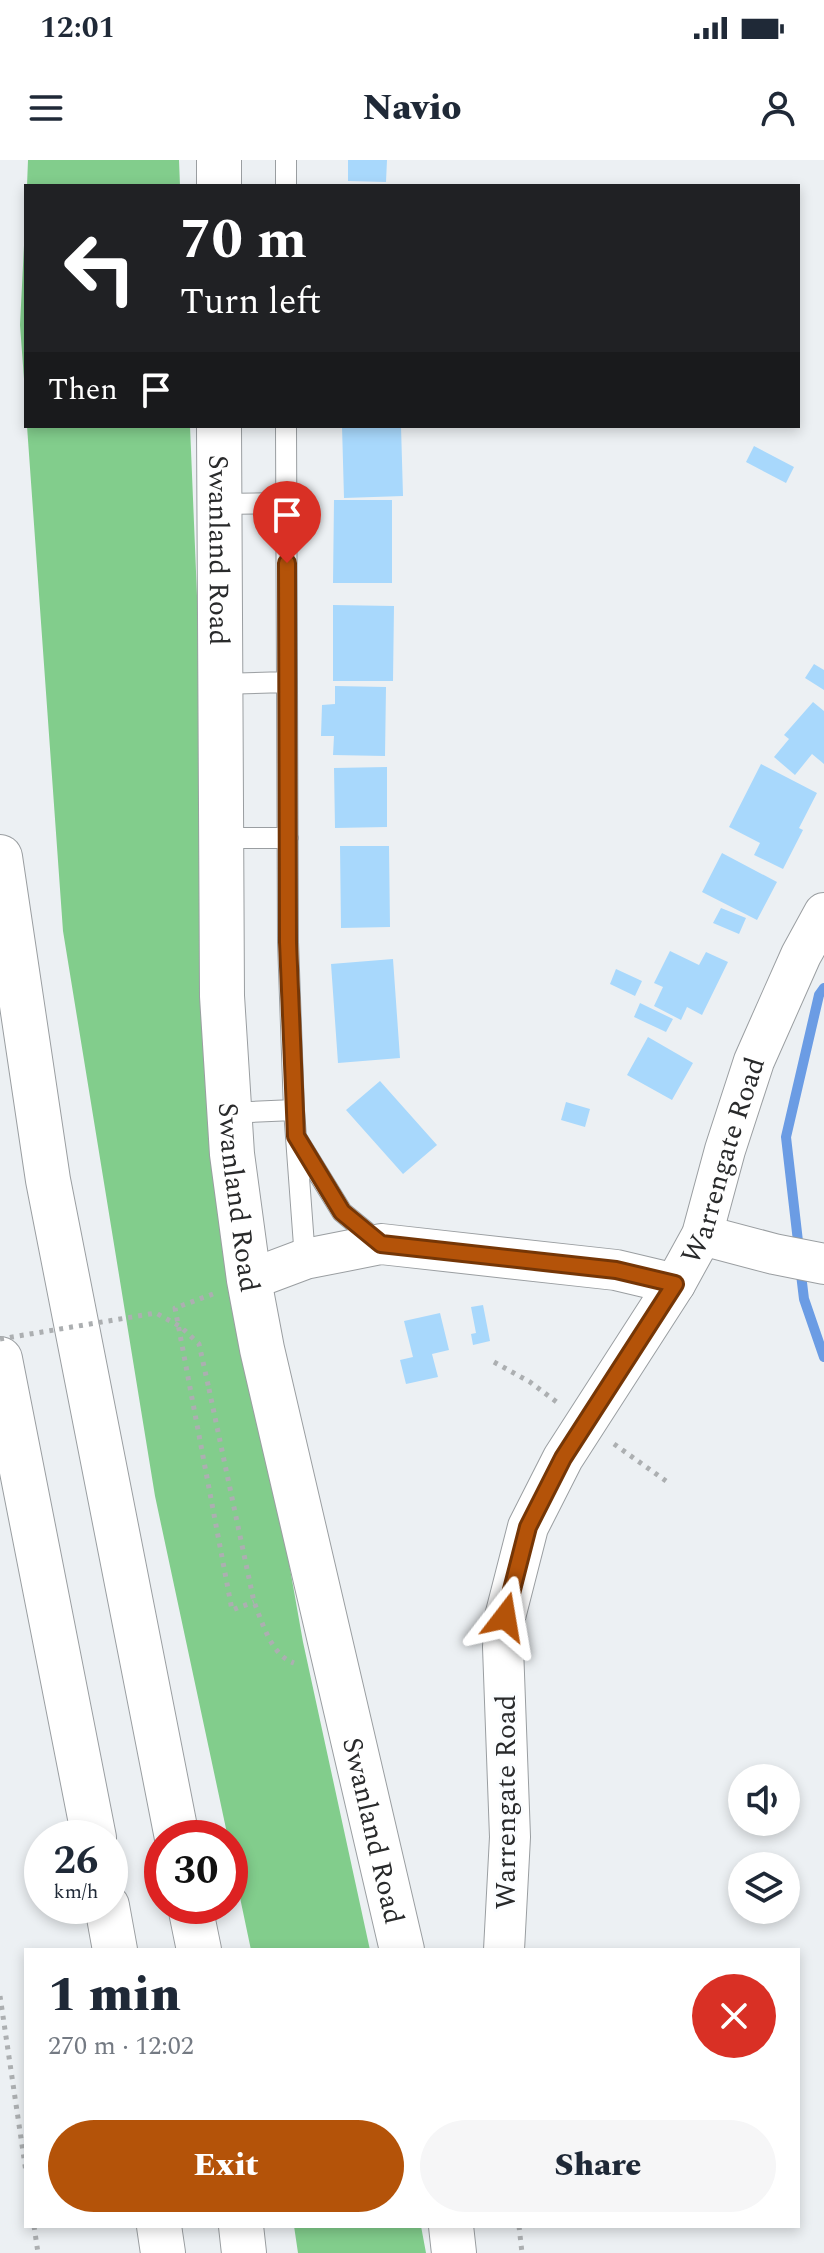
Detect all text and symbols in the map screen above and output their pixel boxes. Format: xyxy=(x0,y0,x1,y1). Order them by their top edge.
text: 12:01 xyxy=(40,5,115,51)
text: Navio xyxy=(363,81,461,136)
icon: menu xyxy=(24,86,68,130)
icon: person xyxy=(756,86,800,130)
text: 70 m xyxy=(180,198,307,283)
icon: left xyxy=(48,216,152,320)
text: Turn left xyxy=(180,275,321,330)
text: Then xyxy=(48,367,118,413)
icon: arrive xyxy=(134,368,178,412)
street label: Swanland Road xyxy=(196,455,240,645)
pin xyxy=(253,481,321,563)
icon: arrive xyxy=(265,493,309,537)
street label: Warrengate Road xyxy=(670,1052,777,1272)
street label: Swanland Road xyxy=(206,1101,271,1296)
position arrow xyxy=(463,1575,547,1659)
street label: Warrengate Road xyxy=(485,1695,528,1909)
street label: Swanland Road xyxy=(330,1733,415,1928)
map controls xyxy=(728,1764,800,1924)
button: sound xyxy=(728,1764,800,1836)
speed limit sign: 30 xyxy=(144,1820,248,1924)
text: 26 xyxy=(54,1831,98,1892)
button: layers xyxy=(728,1852,800,1924)
text: km/h xyxy=(54,1877,99,1907)
text: 1 min xyxy=(48,1959,181,2032)
button: close xyxy=(692,1974,776,2058)
text: 270 m · 12:02 xyxy=(48,2026,194,2066)
button: Exit xyxy=(48,2120,404,2212)
button: Share xyxy=(420,2120,776,2212)

